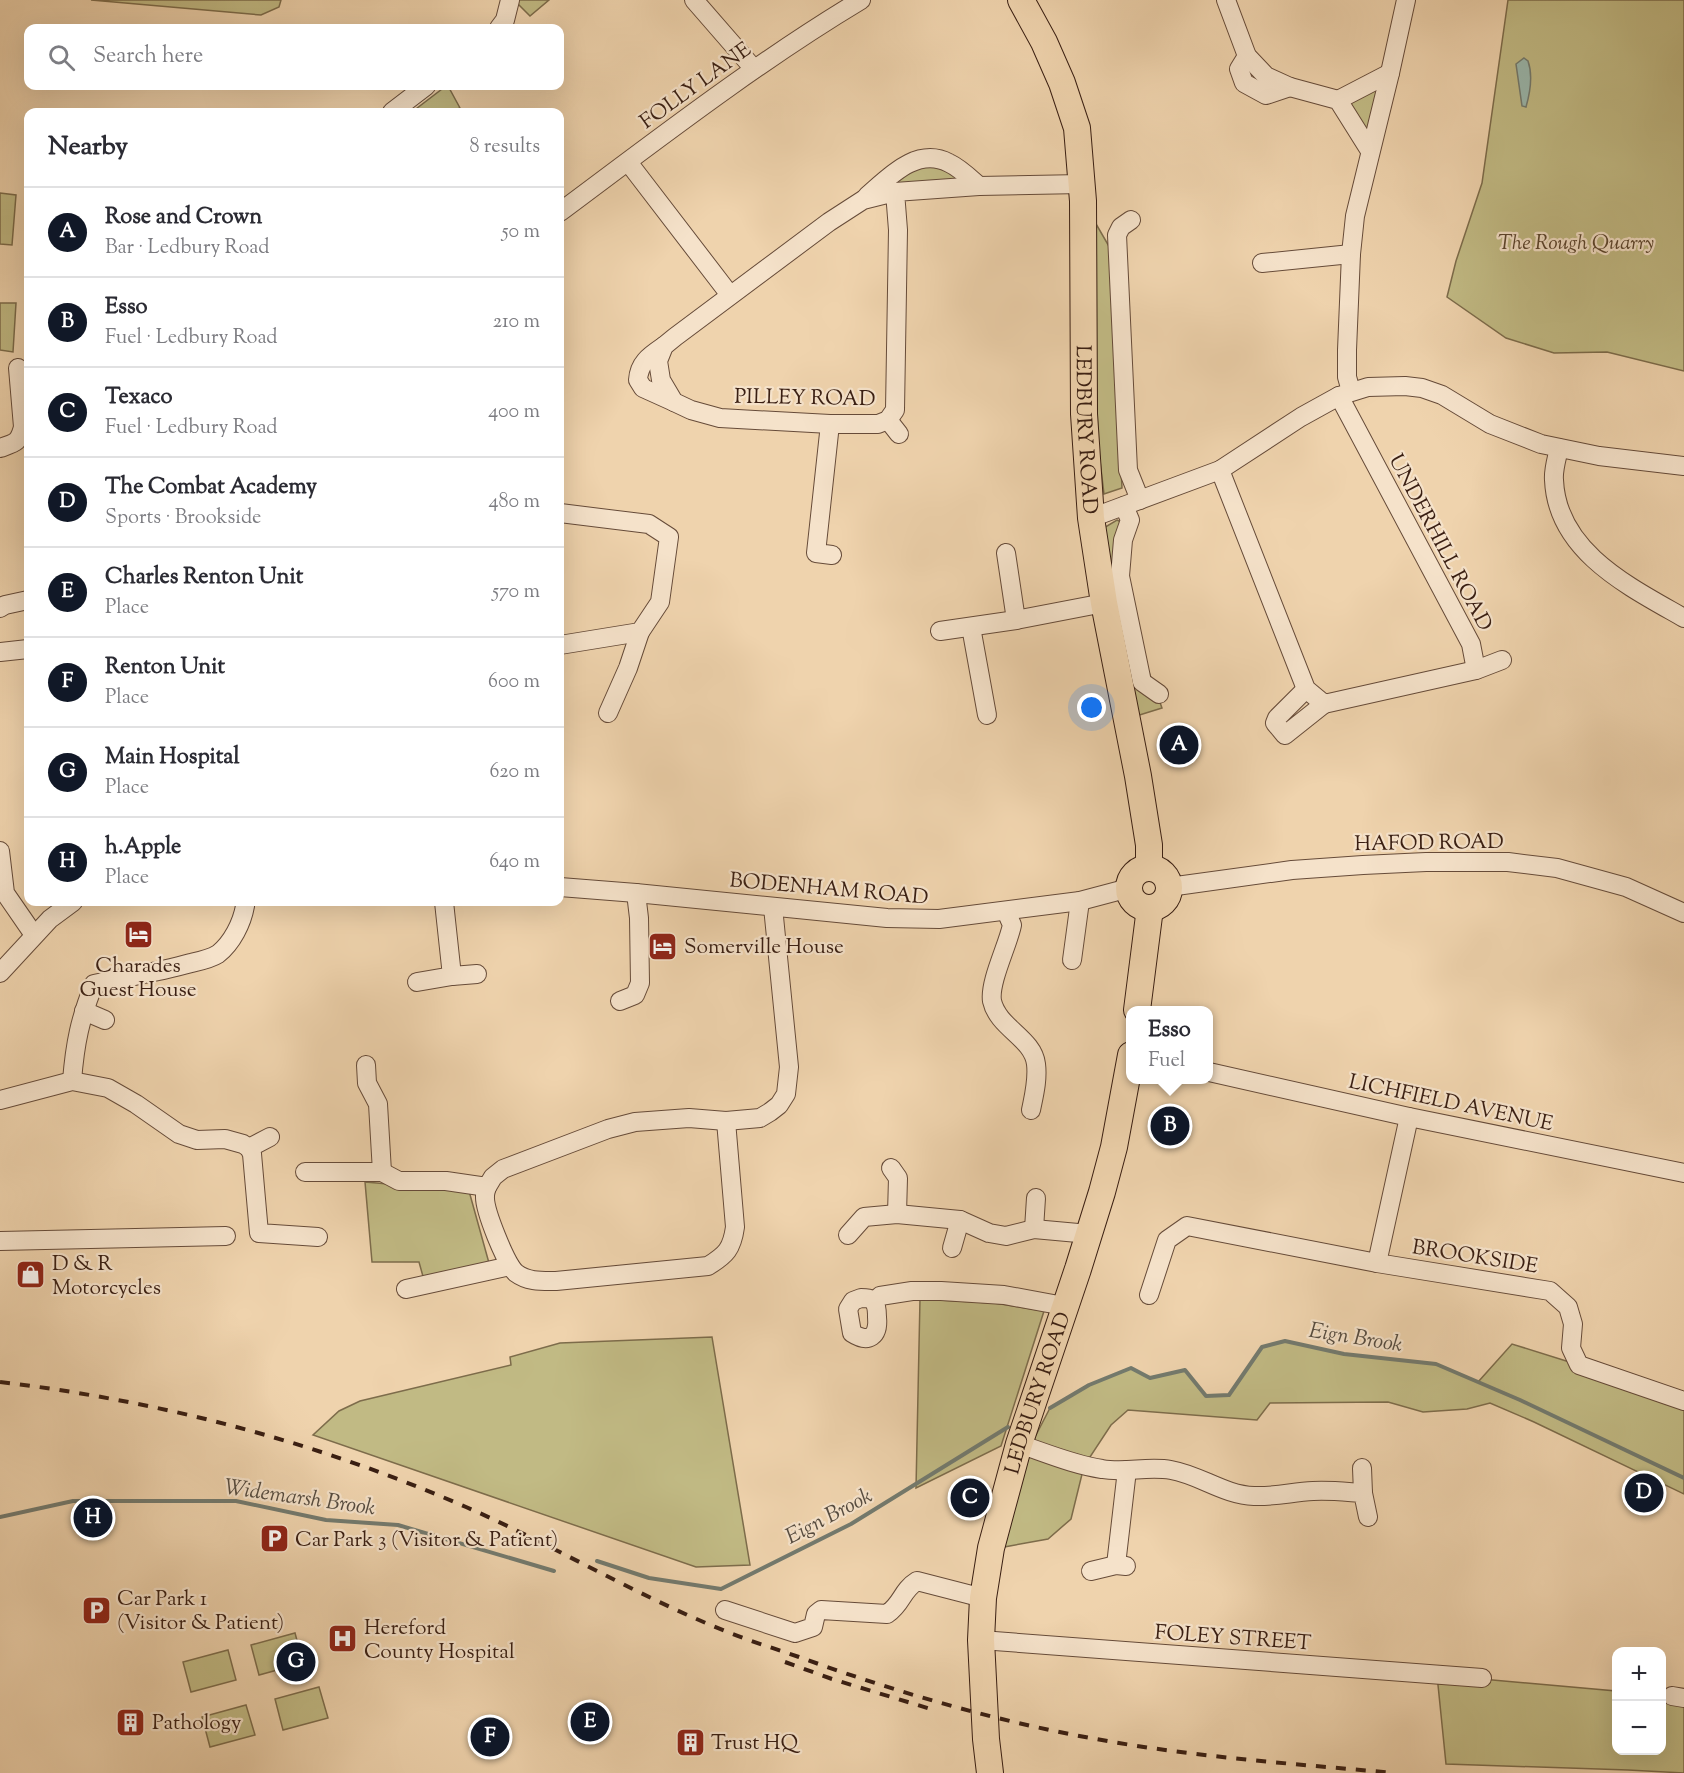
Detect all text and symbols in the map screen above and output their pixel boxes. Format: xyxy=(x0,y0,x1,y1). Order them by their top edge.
search box xyxy=(24,24,564,90)
street label: FOLLY LANE xyxy=(634,36,758,137)
icon: search xyxy=(45,41,78,74)
text: Search here xyxy=(93,41,203,73)
text: Nearby xyxy=(48,129,128,166)
text: 8 results xyxy=(469,133,540,162)
text: Rose and Crown xyxy=(105,202,262,234)
text: A xyxy=(59,218,76,247)
text: 50 m xyxy=(502,218,540,247)
park label: The Rough Quarry xyxy=(1498,229,1654,259)
text: Bar · Ledbury Road xyxy=(105,234,270,263)
text: Esso xyxy=(105,292,148,324)
text: B xyxy=(61,308,74,337)
text: 210 m xyxy=(493,308,540,337)
text: Fuel · Ledbury Road xyxy=(105,324,278,353)
street label: LEDBURY ROAD xyxy=(1067,345,1104,515)
text: Texaco xyxy=(105,382,172,414)
street label: PILLEY ROAD xyxy=(734,383,876,415)
text: C xyxy=(59,398,76,427)
text: 400 m xyxy=(488,398,540,427)
text: Fuel · Ledbury Road xyxy=(105,414,278,443)
street label: UNDERHILL ROAD xyxy=(1380,449,1499,637)
text: The Combat Academy xyxy=(105,472,317,504)
text: D xyxy=(60,488,75,517)
text: 480 m xyxy=(489,488,540,517)
text: Sports · Brookside xyxy=(105,504,261,533)
text: Charles Renton Unit xyxy=(105,562,303,594)
text: E xyxy=(61,578,74,607)
text: 570 m xyxy=(492,578,540,607)
text: Place xyxy=(105,594,149,623)
text: Renton Unit xyxy=(105,652,225,684)
text: F xyxy=(62,668,73,697)
text: 600 m xyxy=(488,668,540,697)
text: Place xyxy=(105,684,149,713)
your location xyxy=(1077,693,1106,722)
pin: A xyxy=(1160,722,1198,768)
text: Main Hospital xyxy=(105,742,240,774)
text: G xyxy=(59,758,76,787)
text: 620 m xyxy=(490,758,540,787)
text: Place xyxy=(105,774,149,803)
street label: HAFOD ROAD xyxy=(1354,828,1504,860)
text: h.Apple xyxy=(105,832,181,864)
text: H xyxy=(60,848,75,877)
text: 640 m xyxy=(489,848,540,877)
text: Place xyxy=(105,864,149,893)
street label: BODENHAM ROAD xyxy=(728,866,930,914)
hotel icon: Charades Guest House xyxy=(122,918,154,950)
hotel icon: Somerville House xyxy=(647,930,679,962)
place label: Somerville House xyxy=(684,933,844,963)
place label: Charades Guest House xyxy=(79,952,197,1006)
popup xyxy=(1126,1006,1213,1084)
text: Esso xyxy=(1148,1015,1191,1047)
text: Fuel xyxy=(1148,1047,1185,1076)
street label: LICHFIELD AVENUE xyxy=(1346,1068,1556,1140)
pin: B xyxy=(1150,1104,1190,1148)
street label: BROOKSIDE xyxy=(1410,1233,1540,1283)
place label: D & R Motorcycles xyxy=(52,1250,161,1304)
shop icon: D & R Motorcycles xyxy=(15,1259,47,1291)
street label: LEDBURY ROAD xyxy=(999,1308,1079,1478)
water label: Eign Brook xyxy=(1306,1316,1405,1362)
pin: D xyxy=(1624,1470,1664,1516)
water label: Widemarsh Brook xyxy=(222,1473,377,1525)
pin: C xyxy=(950,1476,990,1520)
water label: Eign Brook xyxy=(780,1481,879,1554)
pin: H xyxy=(74,1496,112,1540)
parking icon: Car Park 3 (Visitor & Patient) xyxy=(258,1523,290,1555)
place label: Car Park 3 (Visitor & Patient) xyxy=(295,1526,558,1556)
place label: Car Park 1 (Visitor & Patient) xyxy=(117,1585,284,1639)
parking icon: Car Park 1 (Visitor & Patient) xyxy=(80,1594,112,1626)
place label: Hereford County Hospital xyxy=(364,1614,515,1668)
street label: FOLEY STREET xyxy=(1154,1619,1312,1659)
hospital icon: Hereford County Hospital xyxy=(327,1623,359,1655)
pin: G xyxy=(276,1640,316,1684)
map controls xyxy=(1612,1647,1666,1755)
button: + xyxy=(1612,1647,1666,1701)
pin: E xyxy=(570,1700,610,1744)
button: − xyxy=(1612,1701,1666,1755)
building icon: Pathology xyxy=(115,1706,147,1738)
place label: Pathology xyxy=(152,1709,242,1739)
pin: F xyxy=(470,1714,510,1760)
building icon: Trust HQ xyxy=(674,1726,706,1758)
place label: Trust HQ xyxy=(711,1729,800,1759)

